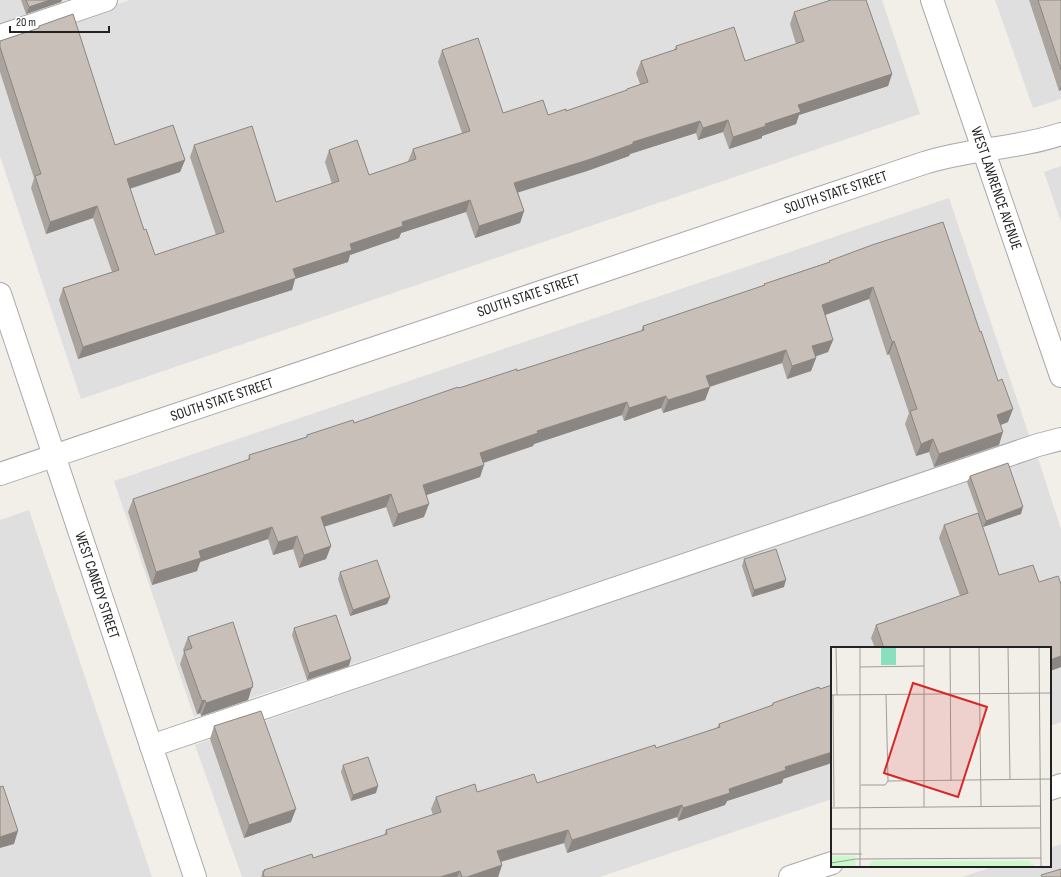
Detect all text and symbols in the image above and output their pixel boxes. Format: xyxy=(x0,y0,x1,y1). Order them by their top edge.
scale bar xyxy=(10,8,109,34)
text: 20 m xyxy=(16,15,36,30)
street label: WEST LAWRENCE AVENUE xyxy=(966,124,1026,253)
street label: SOUTH STATE STREET xyxy=(782,167,890,218)
street label: SOUTH STATE STREET xyxy=(475,269,583,322)
street label: SOUTH STATE STREET xyxy=(168,373,276,426)
street label: WEST CANEDY STREET xyxy=(70,529,124,641)
inset map xyxy=(831,647,1051,867)

